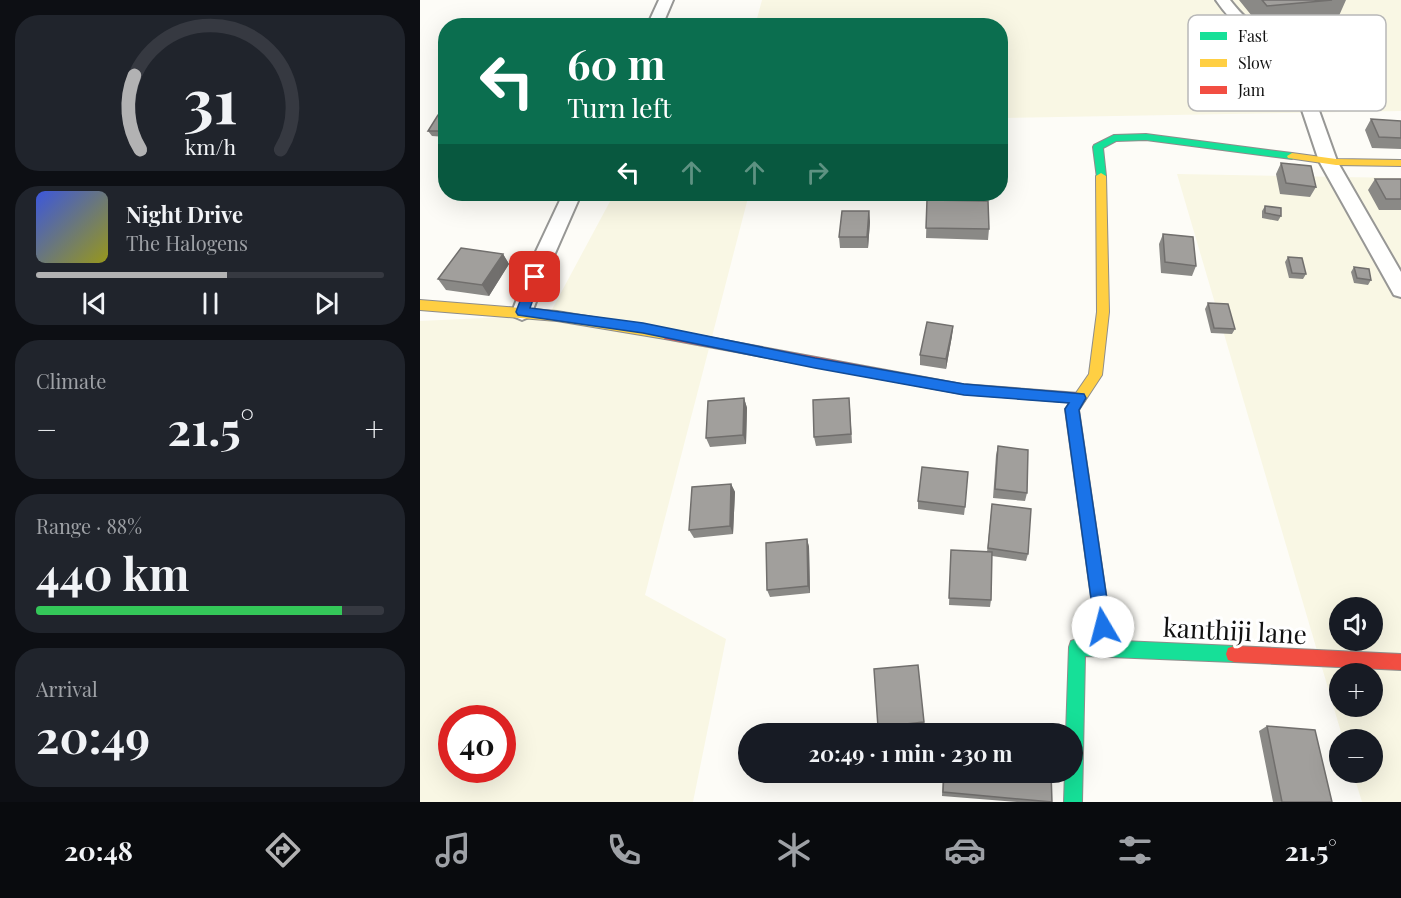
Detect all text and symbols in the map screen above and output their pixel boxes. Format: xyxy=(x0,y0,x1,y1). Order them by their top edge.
legend xyxy=(1188,15,1386,111)
text: Fast xyxy=(1238,25,1268,46)
text: 60 m xyxy=(567,35,665,91)
icon: left xyxy=(468,42,546,120)
text: Slow xyxy=(1238,52,1273,73)
text: 31 xyxy=(183,56,237,140)
text: Jam xyxy=(1237,79,1265,100)
text: Turn left xyxy=(567,89,671,125)
text: km/h xyxy=(184,132,236,160)
icon: left xyxy=(612,156,645,189)
icon: ahead xyxy=(675,156,708,189)
icon: ahead xyxy=(738,156,771,189)
icon: right xyxy=(801,156,834,189)
text: Night Drive xyxy=(126,199,243,229)
text: The Halogens xyxy=(126,229,248,256)
pin xyxy=(509,251,560,302)
icon: arrive xyxy=(518,260,551,293)
icon: previous xyxy=(78,287,111,320)
icon: pause xyxy=(194,287,227,320)
icon: next xyxy=(310,287,343,320)
text: Climate xyxy=(36,367,106,394)
text: 21.5° xyxy=(168,397,254,457)
text: − xyxy=(36,406,57,450)
text: + xyxy=(365,406,384,450)
text: Range · 88% xyxy=(36,512,142,539)
text: 440 km xyxy=(36,542,190,602)
position arrow xyxy=(1071,595,1135,659)
map controls xyxy=(1329,597,1383,783)
button: sound xyxy=(1329,597,1383,651)
street label: kanthiji lane xyxy=(1162,609,1308,651)
button: + xyxy=(1329,663,1383,717)
text: Arrival xyxy=(36,675,98,702)
text: 20:49 xyxy=(36,705,150,765)
speed limit sign: 40 xyxy=(438,705,516,783)
button: − xyxy=(1329,729,1383,783)
text: 20:49 · 1 min · 230 m xyxy=(809,738,1012,768)
icon: directions xyxy=(262,829,304,871)
icon: music xyxy=(432,829,474,871)
icon: phone xyxy=(603,829,645,871)
icon: climate xyxy=(773,829,815,871)
icon: car xyxy=(944,829,986,871)
icon: filters xyxy=(1114,829,1156,871)
text: 20:48 xyxy=(64,832,133,868)
text: 21.5° xyxy=(1285,832,1337,868)

